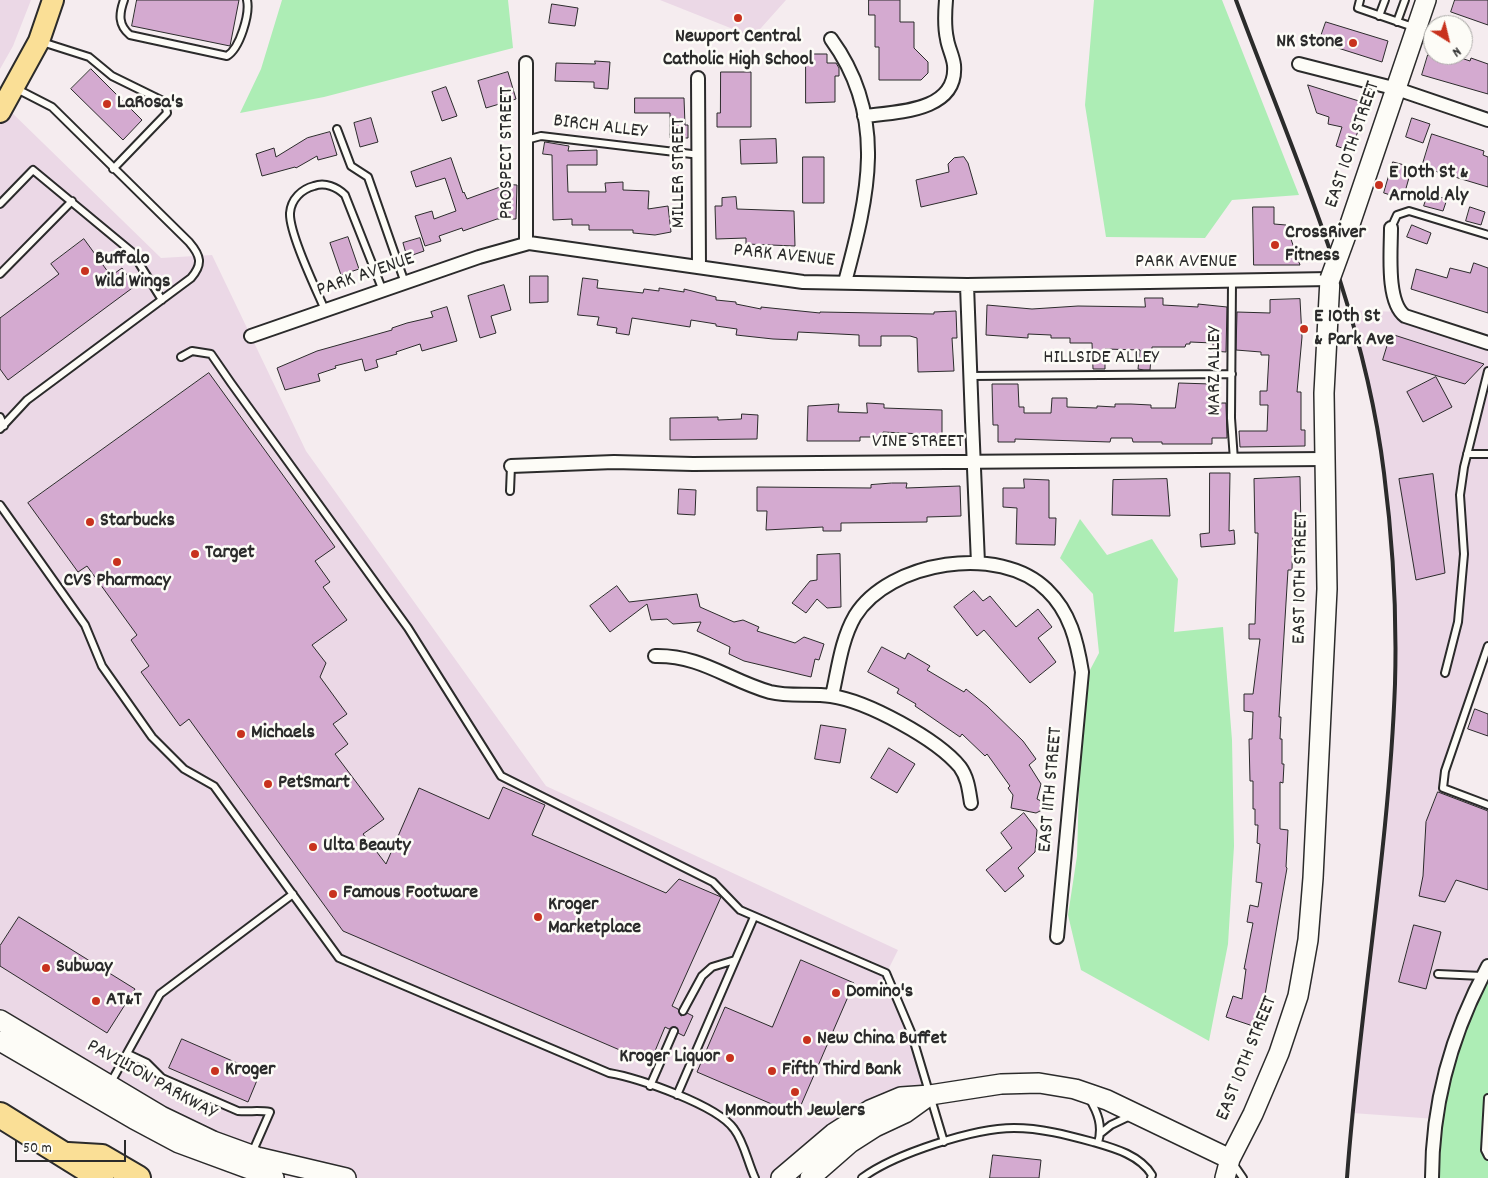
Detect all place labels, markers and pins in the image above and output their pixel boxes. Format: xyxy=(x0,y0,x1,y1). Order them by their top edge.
marker: Newport Central Catholic High School xyxy=(732,12,744,24)
place label: Newport Central Catholic High School xyxy=(663,26,813,73)
place label: NK Stone xyxy=(1276,31,1343,55)
marker: NK Stone xyxy=(1347,37,1359,49)
place label: LaRosa's xyxy=(117,92,183,116)
marker: LaRosa's xyxy=(101,98,113,110)
place label: E 10th St & Arnold Aly xyxy=(1389,162,1469,209)
marker: E 10th St & Arnold Aly xyxy=(1373,179,1385,191)
place label: CrossRiver Fitness xyxy=(1285,222,1366,269)
marker: CrossRiver Fitness xyxy=(1269,239,1281,251)
place label: Buffalo Wild Wings xyxy=(95,248,170,295)
marker: Buffalo Wild Wings xyxy=(79,265,91,277)
place label: E 10th St & Park Ave xyxy=(1314,306,1394,353)
marker: E 10th St & Park Ave xyxy=(1298,323,1310,335)
place label: Starbucks xyxy=(100,510,175,534)
marker: Starbucks xyxy=(84,516,96,528)
place label: Target xyxy=(205,542,255,566)
marker: Target xyxy=(189,548,201,560)
marker: CVS Pharmacy xyxy=(111,556,123,568)
place label: CVS Pharmacy xyxy=(63,570,171,594)
place label: Michaels xyxy=(251,722,315,746)
marker: Michaels xyxy=(235,728,247,740)
place label: PetSmart xyxy=(278,772,350,796)
marker: PetSmart xyxy=(262,778,274,790)
place label: Ulta Beauty xyxy=(323,835,410,859)
marker: Ulta Beauty xyxy=(307,841,319,853)
place label: Famous Footware xyxy=(343,882,478,906)
marker: Famous Footware xyxy=(327,888,339,900)
place label: Kroger Marketplace xyxy=(548,894,641,941)
marker: Kroger Marketplace xyxy=(532,911,544,923)
place label: Subway xyxy=(56,956,112,980)
marker: Subway xyxy=(40,962,52,974)
place label: Domino's xyxy=(846,981,913,1005)
marker: Domino's xyxy=(830,987,842,999)
place label: AT&T xyxy=(106,989,142,1013)
marker: AT&T xyxy=(90,995,102,1007)
place label: New China Buffet xyxy=(817,1028,947,1052)
marker: New China Buffet xyxy=(801,1034,813,1046)
place label: Kroger Liquor xyxy=(619,1046,720,1070)
marker: Kroger Liquor xyxy=(724,1052,736,1064)
place label: Kroger xyxy=(225,1059,276,1083)
place label: Fifth Third Bank xyxy=(782,1059,901,1083)
marker: Kroger xyxy=(209,1065,221,1077)
marker: Fifth Third Bank xyxy=(766,1065,778,1077)
marker: Monmouth Jewlers xyxy=(789,1086,801,1098)
place label: Monmouth Jewlers xyxy=(725,1100,865,1124)

